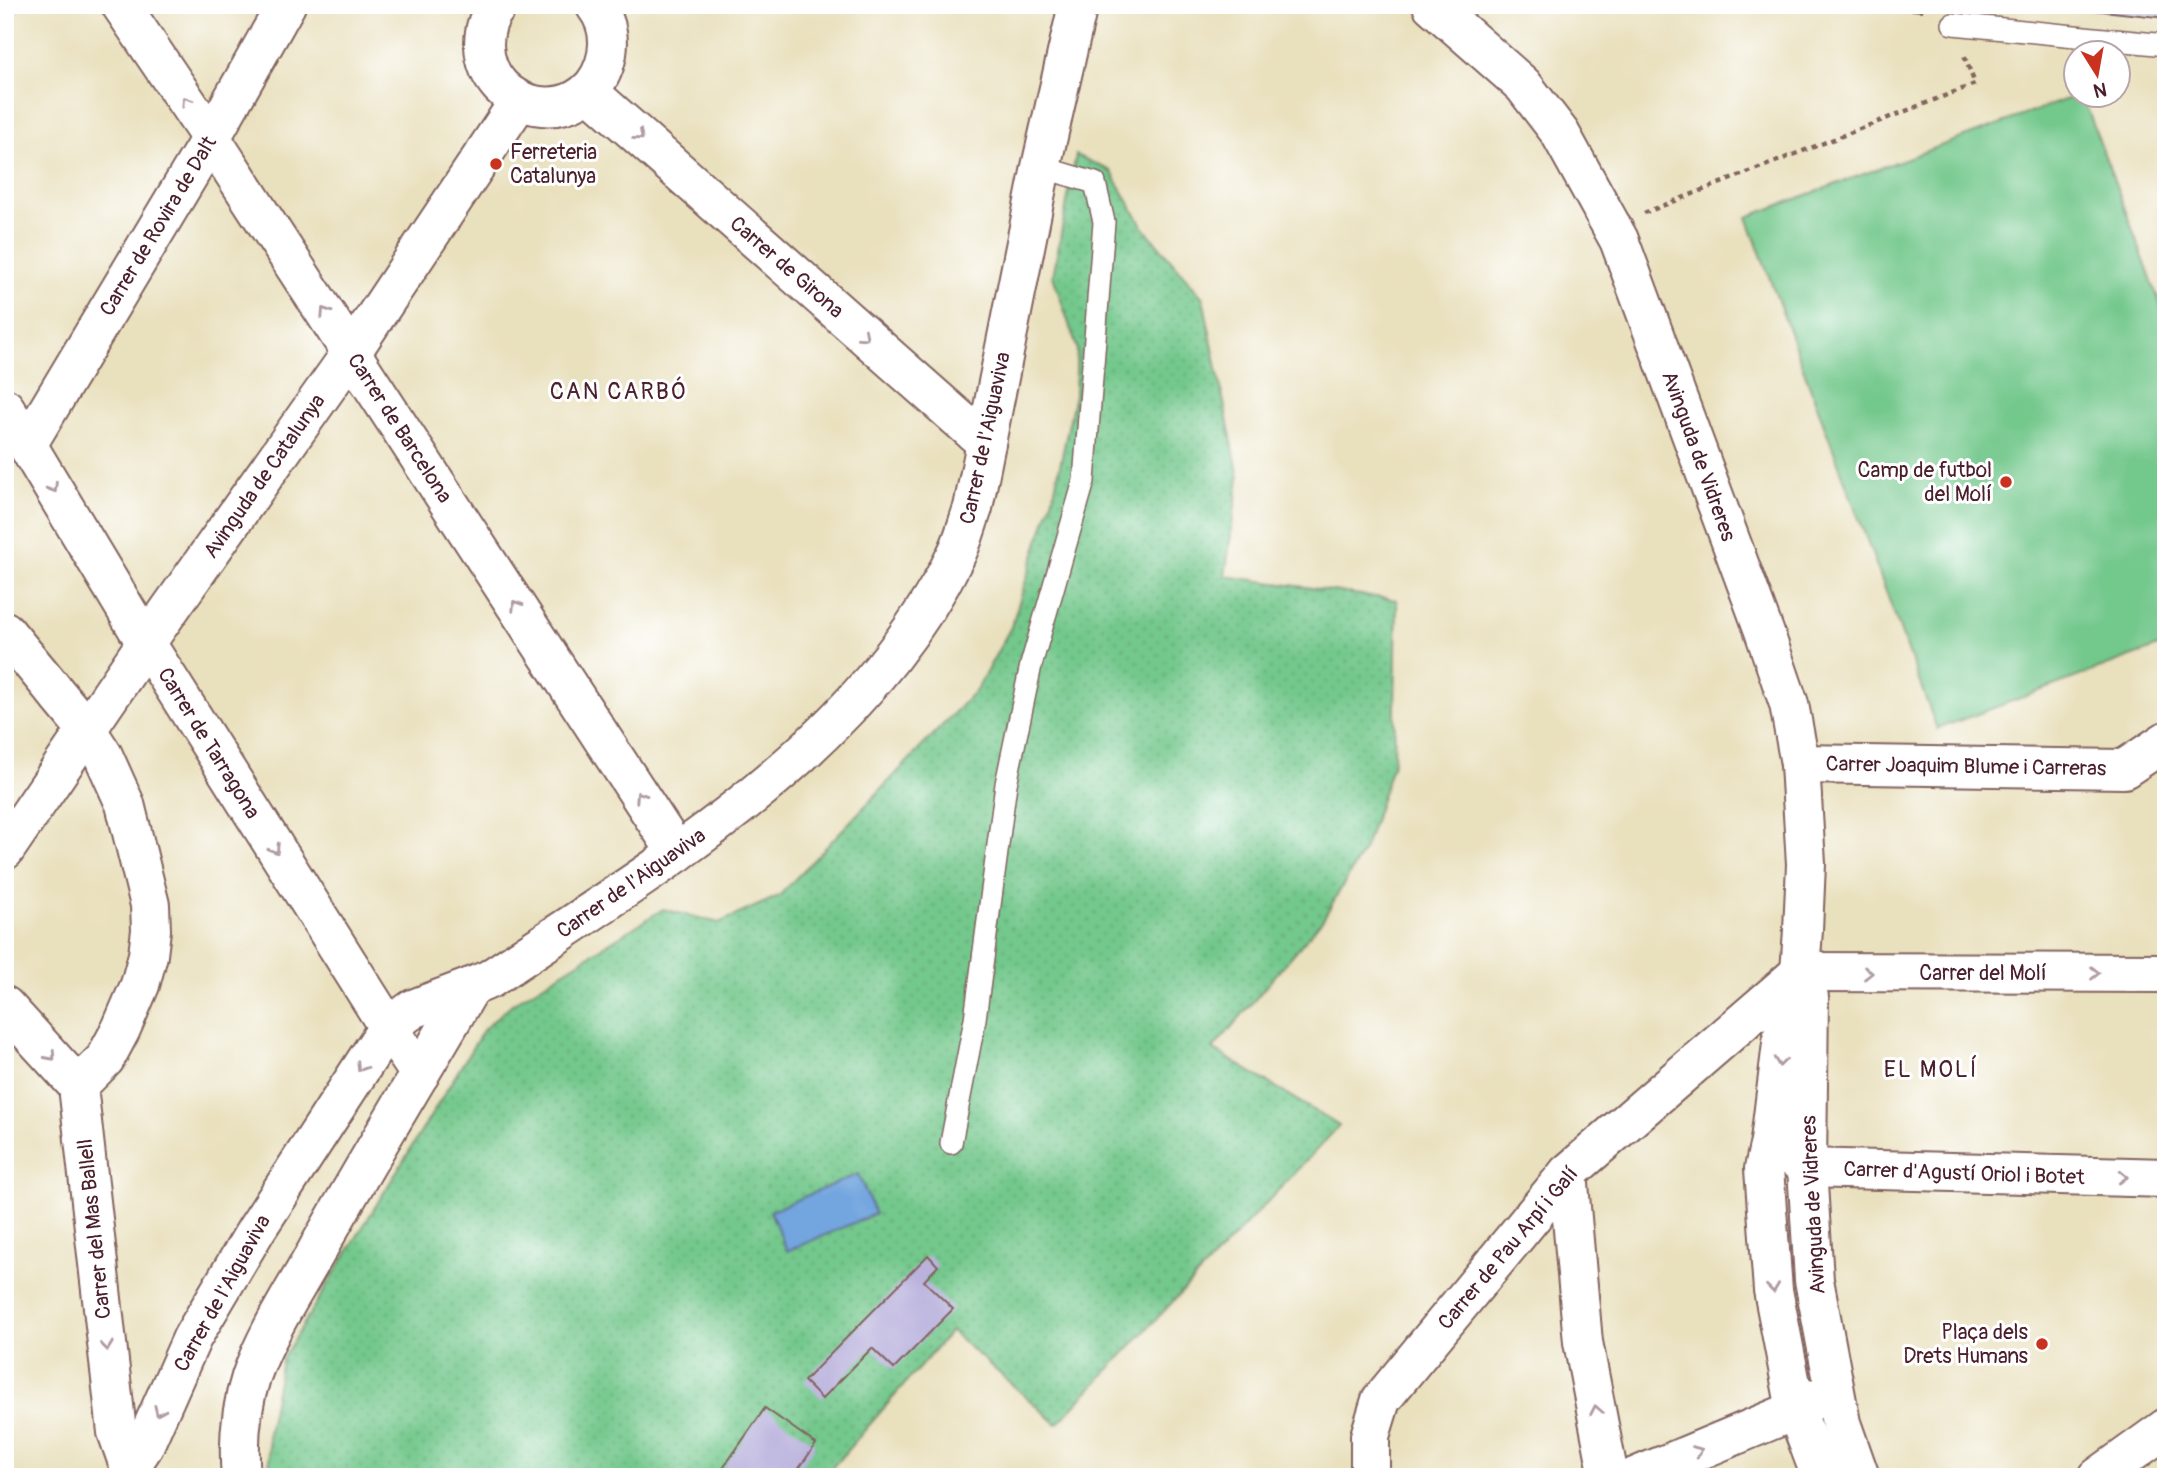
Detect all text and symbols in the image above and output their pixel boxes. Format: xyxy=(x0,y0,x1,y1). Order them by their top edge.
north arrow xyxy=(2062,38,2132,108)
text: N xyxy=(2091,77,2109,103)
one-way arrow xyxy=(182,96,195,109)
one-way arrow xyxy=(631,128,644,140)
street label: Carrer de Rovira de Dalt xyxy=(94,131,223,321)
place label: Ferreteria Catalunya xyxy=(510,139,597,190)
marker: Ferreteria Catalunya xyxy=(488,156,504,172)
street label: Carrer de Girona xyxy=(724,210,849,324)
one-way arrow xyxy=(321,307,333,320)
one-way arrow xyxy=(856,328,869,340)
street label: Carrer de Barcelona xyxy=(341,348,458,508)
street label: Carrer de l'Aiguaviva xyxy=(954,349,1017,527)
street label: Avinguda de Vidreres xyxy=(1655,367,1742,546)
district label: CAN CARBÓ xyxy=(550,376,688,406)
street label: Avinguda de Catalunya xyxy=(198,389,331,564)
place label: Camp de futbol del Molí xyxy=(1857,457,1992,508)
marker: Camp de futbol del Molí xyxy=(1998,474,2014,490)
one-way arrow xyxy=(44,481,57,494)
one-way arrow xyxy=(511,600,524,613)
street label: Carrer de Tarragona xyxy=(151,663,266,824)
street label: Carrer Joaquim Blume i Carreras xyxy=(1825,751,2107,782)
one-way arrow xyxy=(635,791,648,804)
street label: Carrer de l'Aiguaviva xyxy=(552,822,711,945)
one-way arrow xyxy=(267,841,280,854)
street label: Carrer del Molí xyxy=(1919,960,2047,987)
one-way arrow xyxy=(1863,965,1874,981)
one-way arrow xyxy=(2091,965,2101,981)
one-way arrow xyxy=(43,1048,55,1061)
district label: EL MOLÍ xyxy=(1884,1055,1978,1084)
one-way arrow xyxy=(1773,1056,1788,1068)
one-way arrow xyxy=(356,1060,369,1073)
street label: Avinguda de Vidreres xyxy=(1795,1114,1832,1295)
street label: Carrer del Mas Ballell xyxy=(72,1138,117,1320)
street label: Carrer d'Agustí Oriol i Botet xyxy=(1843,1156,2086,1191)
street label: Carrer de Pau Arpí i Galí xyxy=(1432,1161,1585,1335)
one-way arrow xyxy=(2119,1169,2129,1185)
street label: Carrer de l'Aiguaviva xyxy=(168,1210,277,1377)
one-way arrow xyxy=(1766,1282,1781,1294)
place label: Plaça dels Drets Humans xyxy=(1903,1319,2029,1370)
marker: Plaça dels Drets Humans xyxy=(2034,1336,2050,1352)
one-way arrow xyxy=(99,1340,114,1351)
one-way arrow xyxy=(153,1404,167,1416)
one-way arrow xyxy=(1590,1404,1605,1416)
one-way arrow xyxy=(1692,1445,1704,1459)

